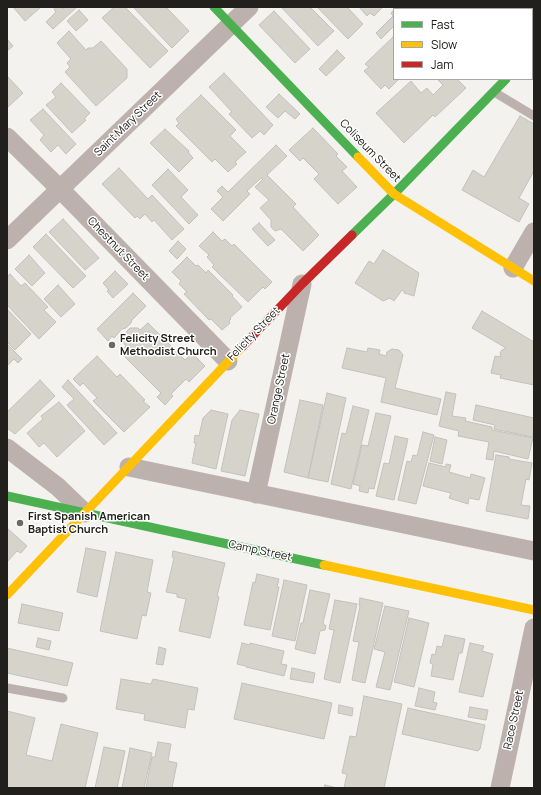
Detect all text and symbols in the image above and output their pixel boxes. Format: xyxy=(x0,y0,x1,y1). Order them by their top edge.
legend xyxy=(393,8,533,80)
text: Fast xyxy=(431,16,455,33)
text: Slow xyxy=(431,36,457,53)
text: Jam xyxy=(431,56,453,73)
street label: Saint Mary Street xyxy=(92,89,164,159)
street label: Coliseum Street xyxy=(337,117,403,185)
street label: Chestnut Street xyxy=(84,215,152,283)
street label: Felicity Street xyxy=(225,304,283,364)
place label: Felicity Street Methodist Church xyxy=(120,332,217,358)
marker: Felicity Street Methodist Church xyxy=(107,340,117,350)
street label: Orange Street xyxy=(265,353,293,425)
place label: First Spanish American Baptist Church xyxy=(28,510,150,536)
marker: First Spanish American Baptist Church xyxy=(15,518,25,528)
street label: Camp Street xyxy=(227,538,293,564)
street label: Race Street xyxy=(501,689,527,751)

